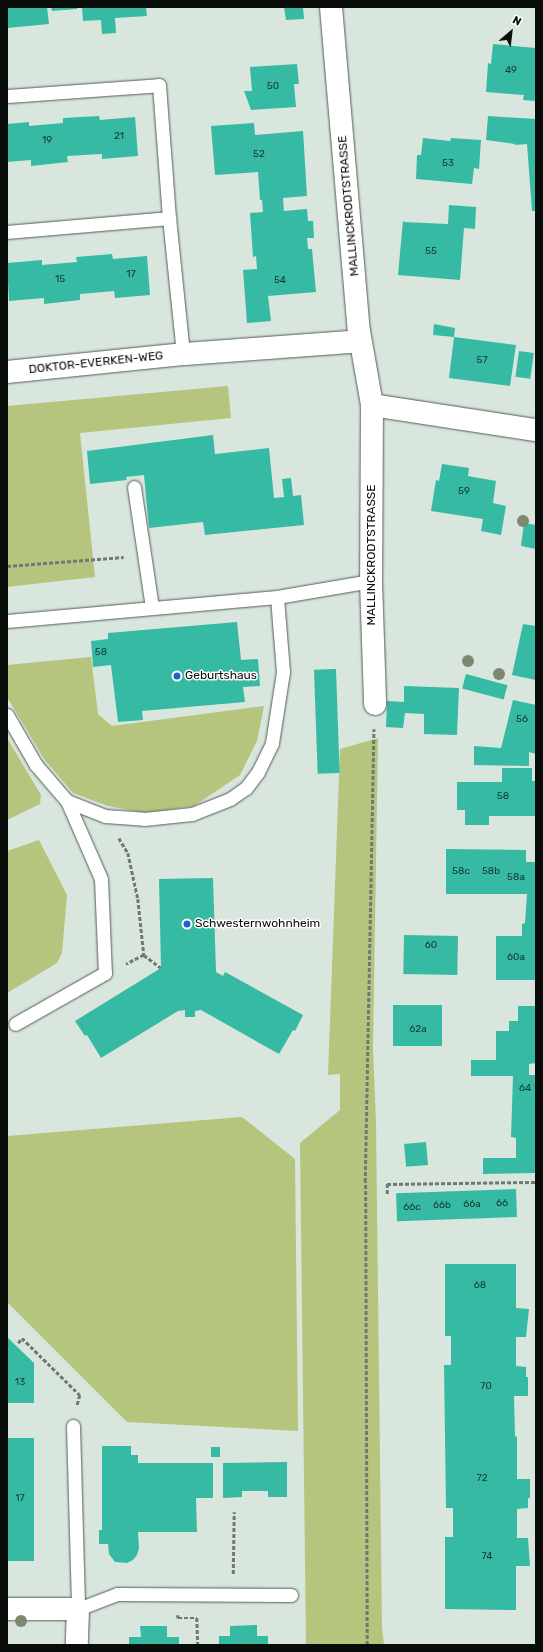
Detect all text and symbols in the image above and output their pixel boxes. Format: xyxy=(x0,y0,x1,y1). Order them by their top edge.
north arrow xyxy=(491,12,531,52)
text: N xyxy=(510,13,523,29)
house number: 49 xyxy=(505,65,517,77)
house number: 50 xyxy=(267,81,279,93)
house number: 21 xyxy=(114,131,124,143)
house number: 19 xyxy=(42,135,52,147)
street label: MALLINCKRODTSTRASSE xyxy=(336,135,362,277)
house number: 52 xyxy=(253,149,265,161)
house number: 53 xyxy=(442,158,454,170)
house number: 55 xyxy=(425,246,437,258)
house number: 17 xyxy=(126,269,136,281)
house number: 15 xyxy=(55,274,65,286)
house number: 54 xyxy=(274,275,286,287)
street label: DOKTOR-EVERKEN-WEG xyxy=(28,349,164,377)
house number: 57 xyxy=(476,355,488,367)
street label: MALLINCKRODTSTRASSE xyxy=(365,484,379,626)
house number: 59 xyxy=(458,486,470,498)
house number: 58 xyxy=(95,647,107,659)
place label: Geburtshaus xyxy=(185,669,257,683)
marker: Geburtshaus xyxy=(172,671,182,681)
house number: 56 xyxy=(516,714,528,726)
house number: 58 xyxy=(497,791,509,803)
house number: 58c xyxy=(452,866,470,878)
house number: 58b xyxy=(482,866,500,878)
house number: 58a xyxy=(507,872,525,884)
place label: Schwesternwohnheim xyxy=(195,917,320,931)
marker: Schwesternwohnheim xyxy=(182,919,192,929)
house number: 60 xyxy=(425,940,437,952)
house number: 60a xyxy=(507,952,525,964)
house number: 62a xyxy=(409,1024,427,1036)
house number: 64 xyxy=(519,1083,531,1095)
house number: 66 xyxy=(496,1198,508,1210)
house number: 66a xyxy=(463,1199,481,1211)
house number: 66b xyxy=(433,1200,451,1212)
house number: 66c xyxy=(403,1202,421,1214)
house number: 68 xyxy=(474,1280,486,1292)
house number: 13 xyxy=(15,1377,25,1389)
house number: 70 xyxy=(480,1381,492,1393)
house number: 72 xyxy=(477,1473,487,1485)
house number: 17 xyxy=(15,1493,25,1505)
house number: 74 xyxy=(482,1551,492,1563)

